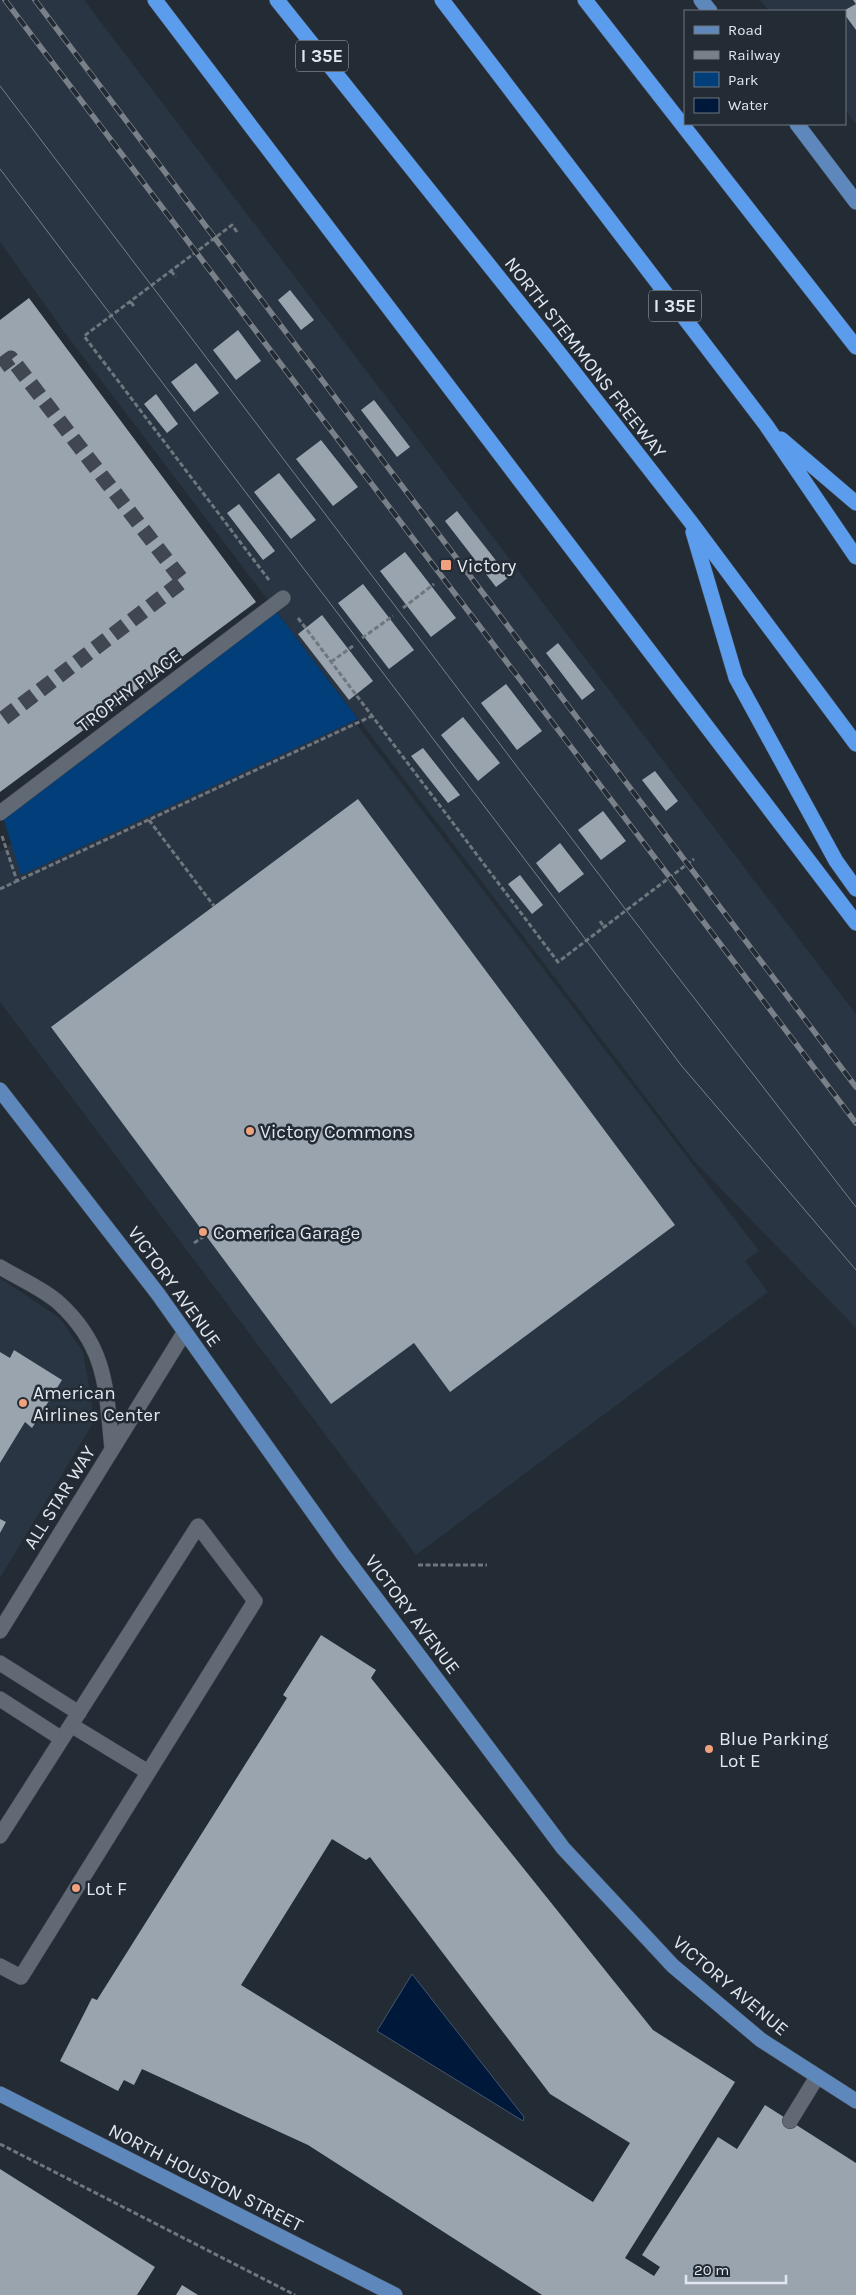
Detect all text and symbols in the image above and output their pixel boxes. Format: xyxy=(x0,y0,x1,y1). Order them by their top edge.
legend xyxy=(684,10,846,125)
text: Road xyxy=(728,21,763,39)
road number: I 35E xyxy=(296,40,348,72)
text: Railway xyxy=(728,46,780,64)
text: Park xyxy=(728,71,758,89)
text: Water xyxy=(728,96,769,114)
street label: NORTH STEMMONS FREEWAY xyxy=(500,253,671,463)
road number: I 35E xyxy=(649,290,701,322)
place label: Victory xyxy=(457,555,517,577)
marker: Victory xyxy=(439,558,453,572)
street label: TROPHY PLACE xyxy=(73,645,186,737)
place label: Victory Commons xyxy=(260,1121,413,1143)
marker: Victory Commons xyxy=(244,1125,256,1137)
street label: VICTORY AVENUE xyxy=(123,1222,225,1351)
place label: Comerica Garage xyxy=(213,1222,360,1244)
marker: Comerica Garage xyxy=(197,1226,209,1238)
place label: American Airlines Center xyxy=(33,1382,160,1426)
marker: American Airlines Center xyxy=(17,1397,29,1409)
street label: ALL STAR WAY xyxy=(19,1441,101,1553)
street label: VICTORY AVENUE xyxy=(360,1551,464,1679)
place label: Blue Parking Lot E xyxy=(719,1728,829,1772)
marker: Blue Parking Lot E xyxy=(703,1743,715,1755)
place label: Lot F xyxy=(86,1878,127,1900)
marker: Lot F xyxy=(70,1882,82,1894)
street label: VICTORY AVENUE xyxy=(668,1931,793,2040)
street label: NORTH HOUSTON STREET xyxy=(105,2119,307,2237)
scale bar xyxy=(686,2252,786,2284)
text: 20 m xyxy=(694,2261,729,2279)

